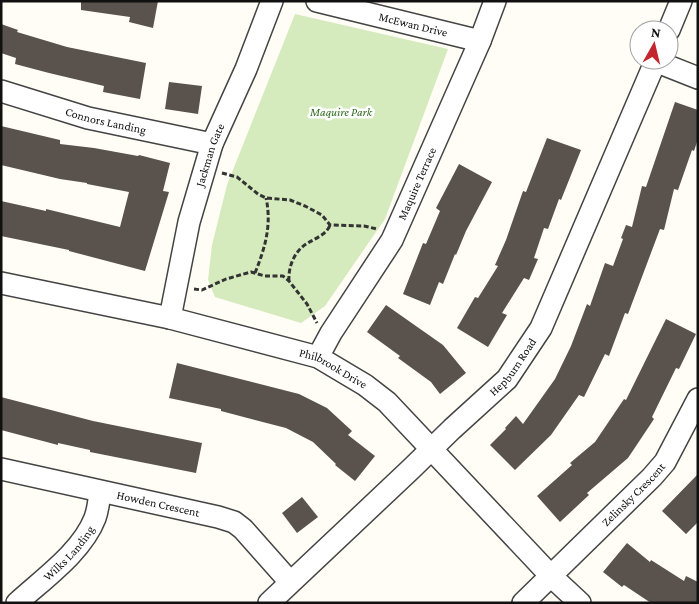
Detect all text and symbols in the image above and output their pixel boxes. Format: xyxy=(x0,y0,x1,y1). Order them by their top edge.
street label: McEwan Drive xyxy=(377,9,449,40)
north arrow xyxy=(629,20,679,70)
text: N xyxy=(650,24,662,41)
street label: Connors Landing xyxy=(64,104,148,137)
park label: Maquire Park xyxy=(309,105,373,119)
street label: Jackman Gate xyxy=(193,121,227,189)
street label: Maquire Terrace xyxy=(395,145,439,222)
street label: Hepburn Road xyxy=(486,335,540,399)
street label: Philbrook Drive xyxy=(298,345,370,392)
street label: Zelinsky Crescent xyxy=(599,459,669,529)
street label: Howden Crescent xyxy=(115,488,202,520)
street label: Wilks Landing xyxy=(40,523,97,584)

